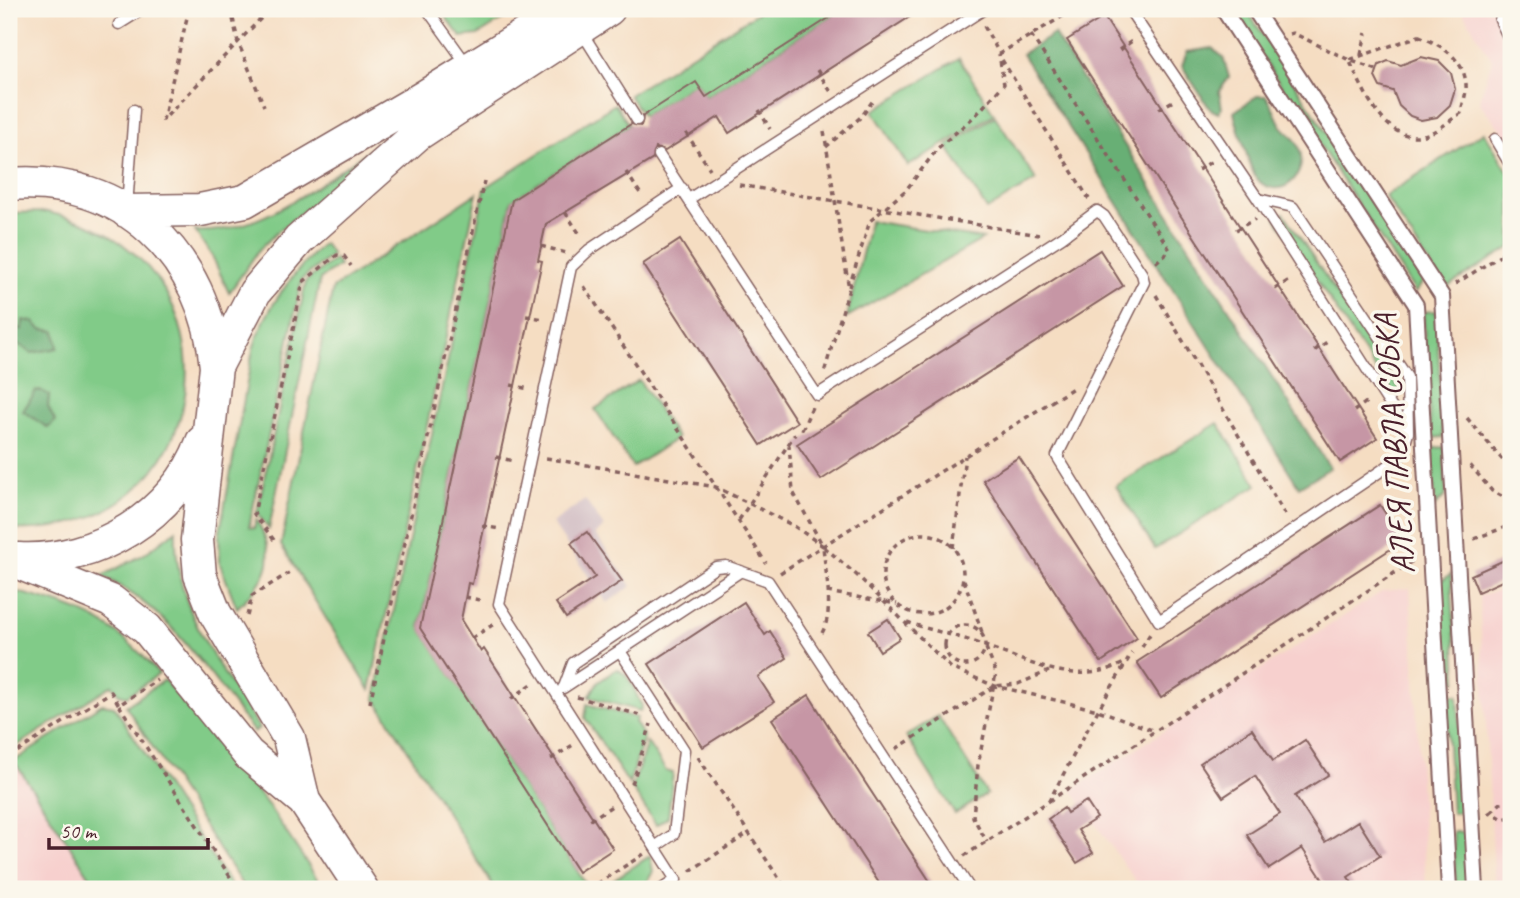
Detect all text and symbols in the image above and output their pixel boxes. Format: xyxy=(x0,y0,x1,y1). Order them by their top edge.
street label: АЛЕЯ ПАВЛА СОБКА xyxy=(1364,311,1424,575)
scale bar xyxy=(49,807,208,851)
text: 50 m xyxy=(60,818,98,844)

